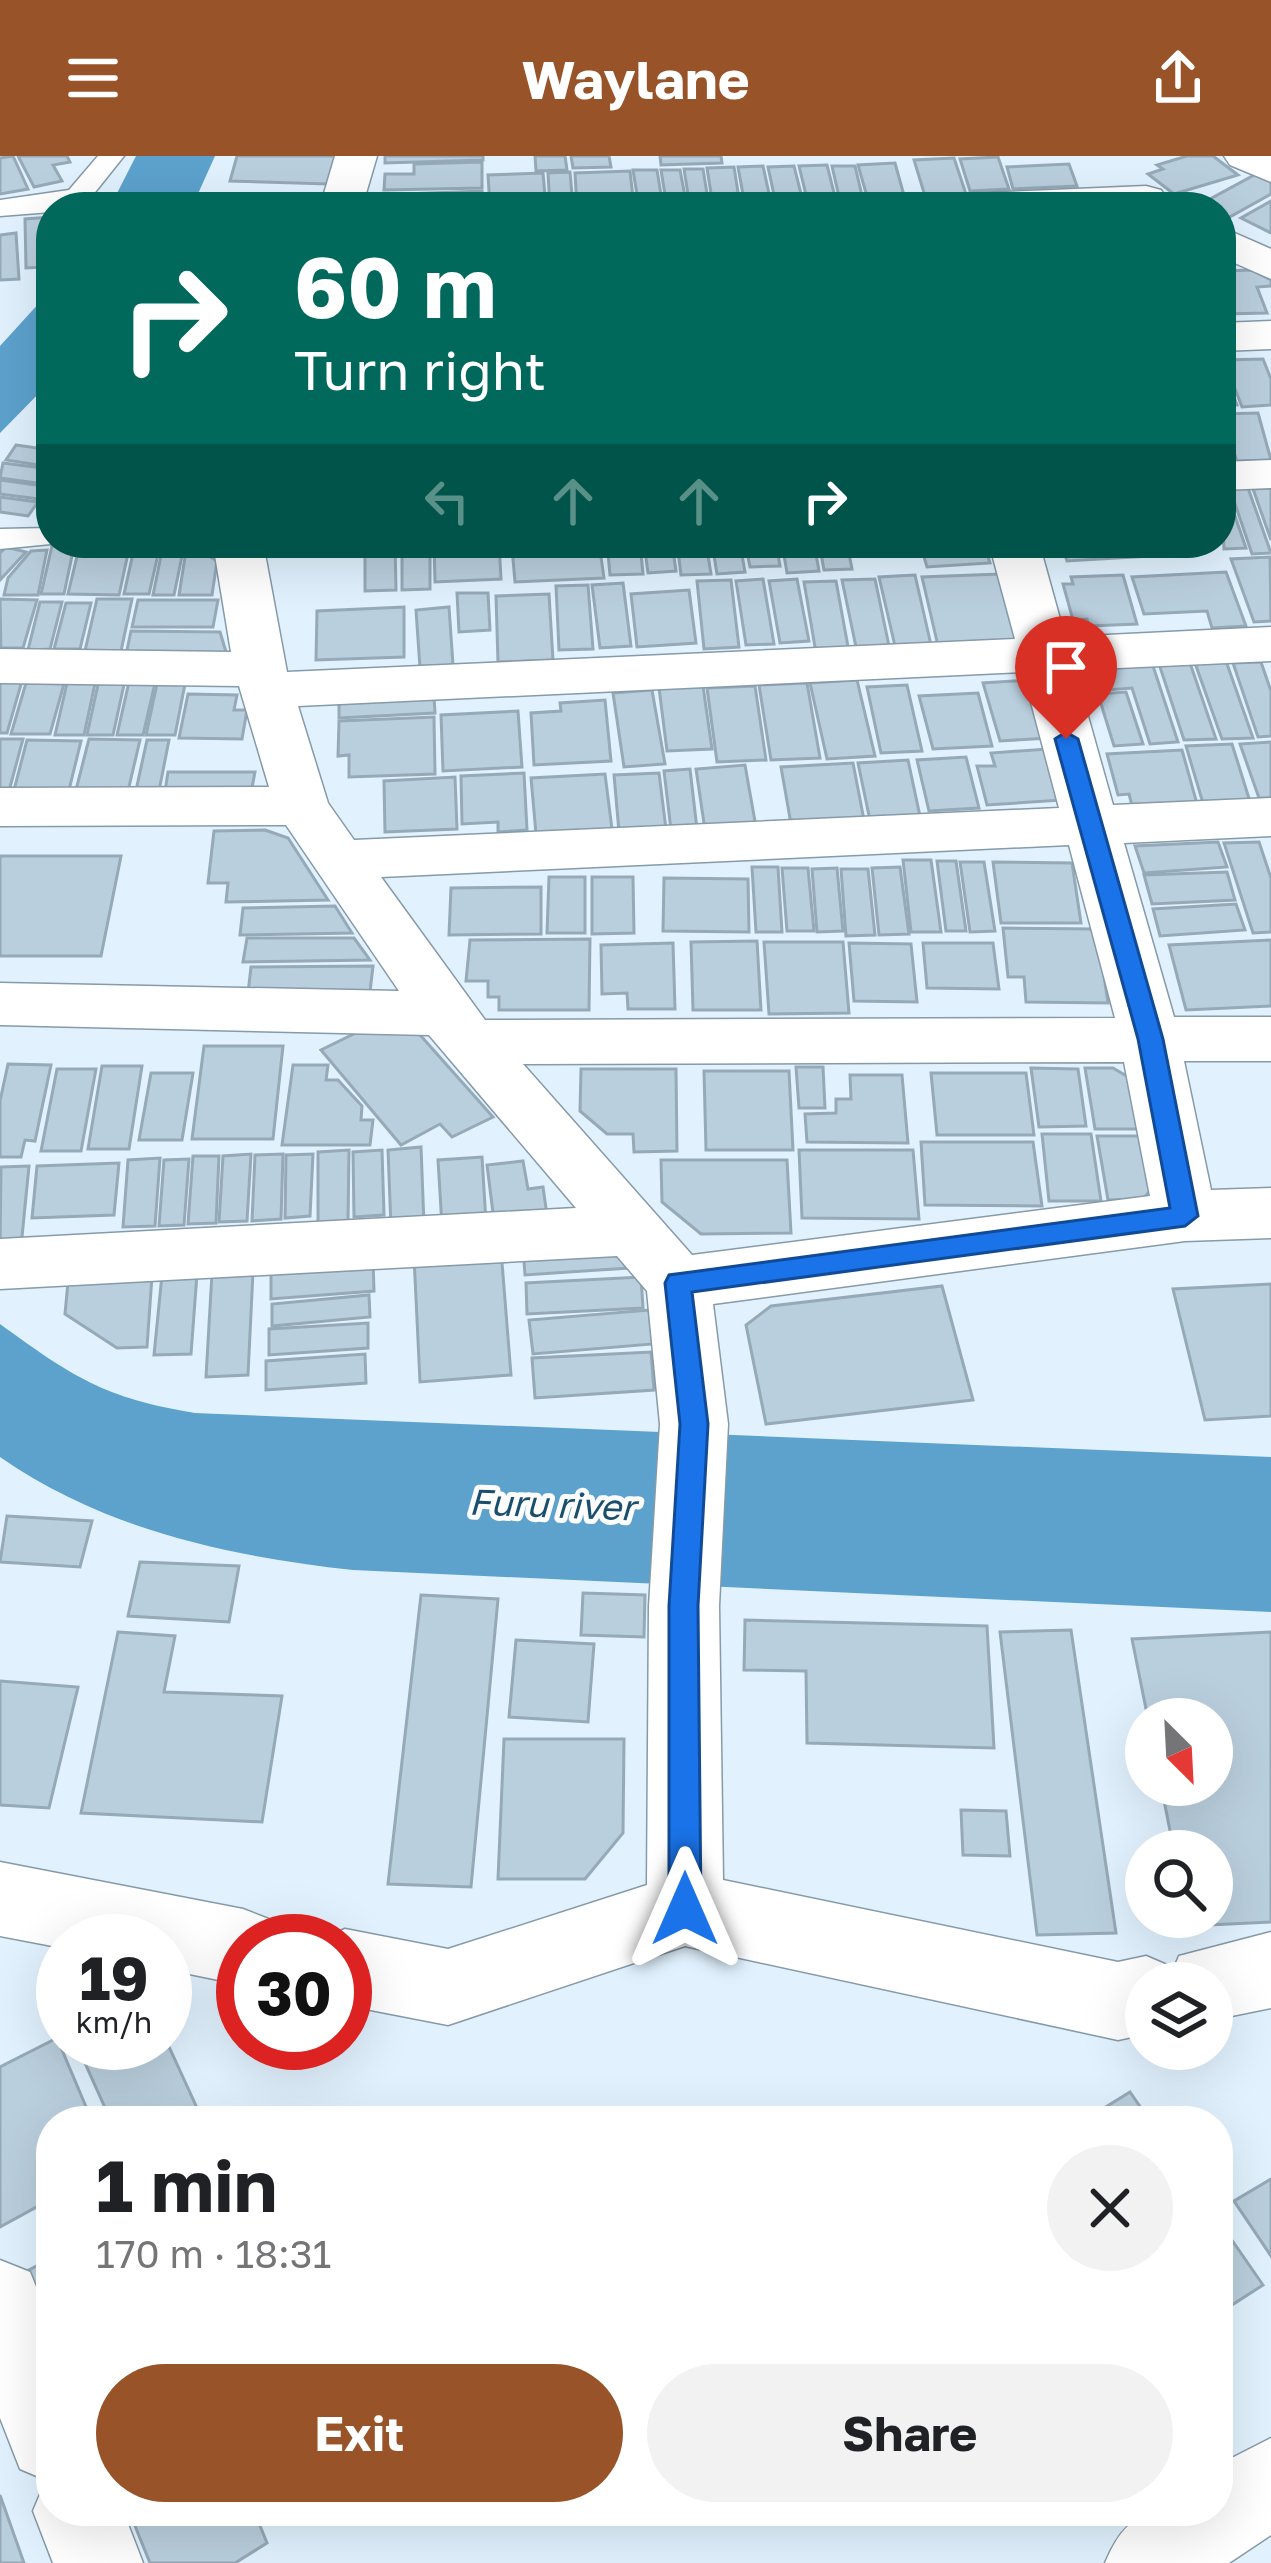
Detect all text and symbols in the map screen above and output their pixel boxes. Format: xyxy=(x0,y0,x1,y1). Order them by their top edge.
icon: menu xyxy=(60,45,126,111)
icon: share xyxy=(1145,45,1211,111)
text: Waylane xyxy=(521,46,750,111)
text: 60 m xyxy=(294,236,496,336)
icon: right xyxy=(96,240,252,396)
text: Turn right xyxy=(294,337,546,402)
icon: left xyxy=(414,468,480,534)
icon: ahead xyxy=(540,468,606,534)
icon: ahead xyxy=(666,468,732,534)
icon: right xyxy=(792,468,858,534)
pin xyxy=(1015,616,1117,739)
icon: arrive xyxy=(1033,634,1099,700)
water label: Furu river xyxy=(468,1480,641,1529)
north arrow xyxy=(1125,1698,1233,1806)
map controls xyxy=(1125,1698,1233,2070)
button: search xyxy=(1125,1830,1233,1938)
position arrow xyxy=(622,1846,748,1972)
speed limit sign: 30 xyxy=(216,1914,372,2070)
text: 19 xyxy=(79,1941,148,2013)
button: layers xyxy=(1125,1962,1233,2070)
text: km/h xyxy=(76,2004,152,2040)
text: 1 min xyxy=(96,2141,277,2228)
button: close xyxy=(1047,2145,1173,2271)
text: 170 m · 18:31 xyxy=(96,2230,331,2277)
button: Exit xyxy=(96,2364,623,2502)
button: Share xyxy=(647,2364,1173,2502)

